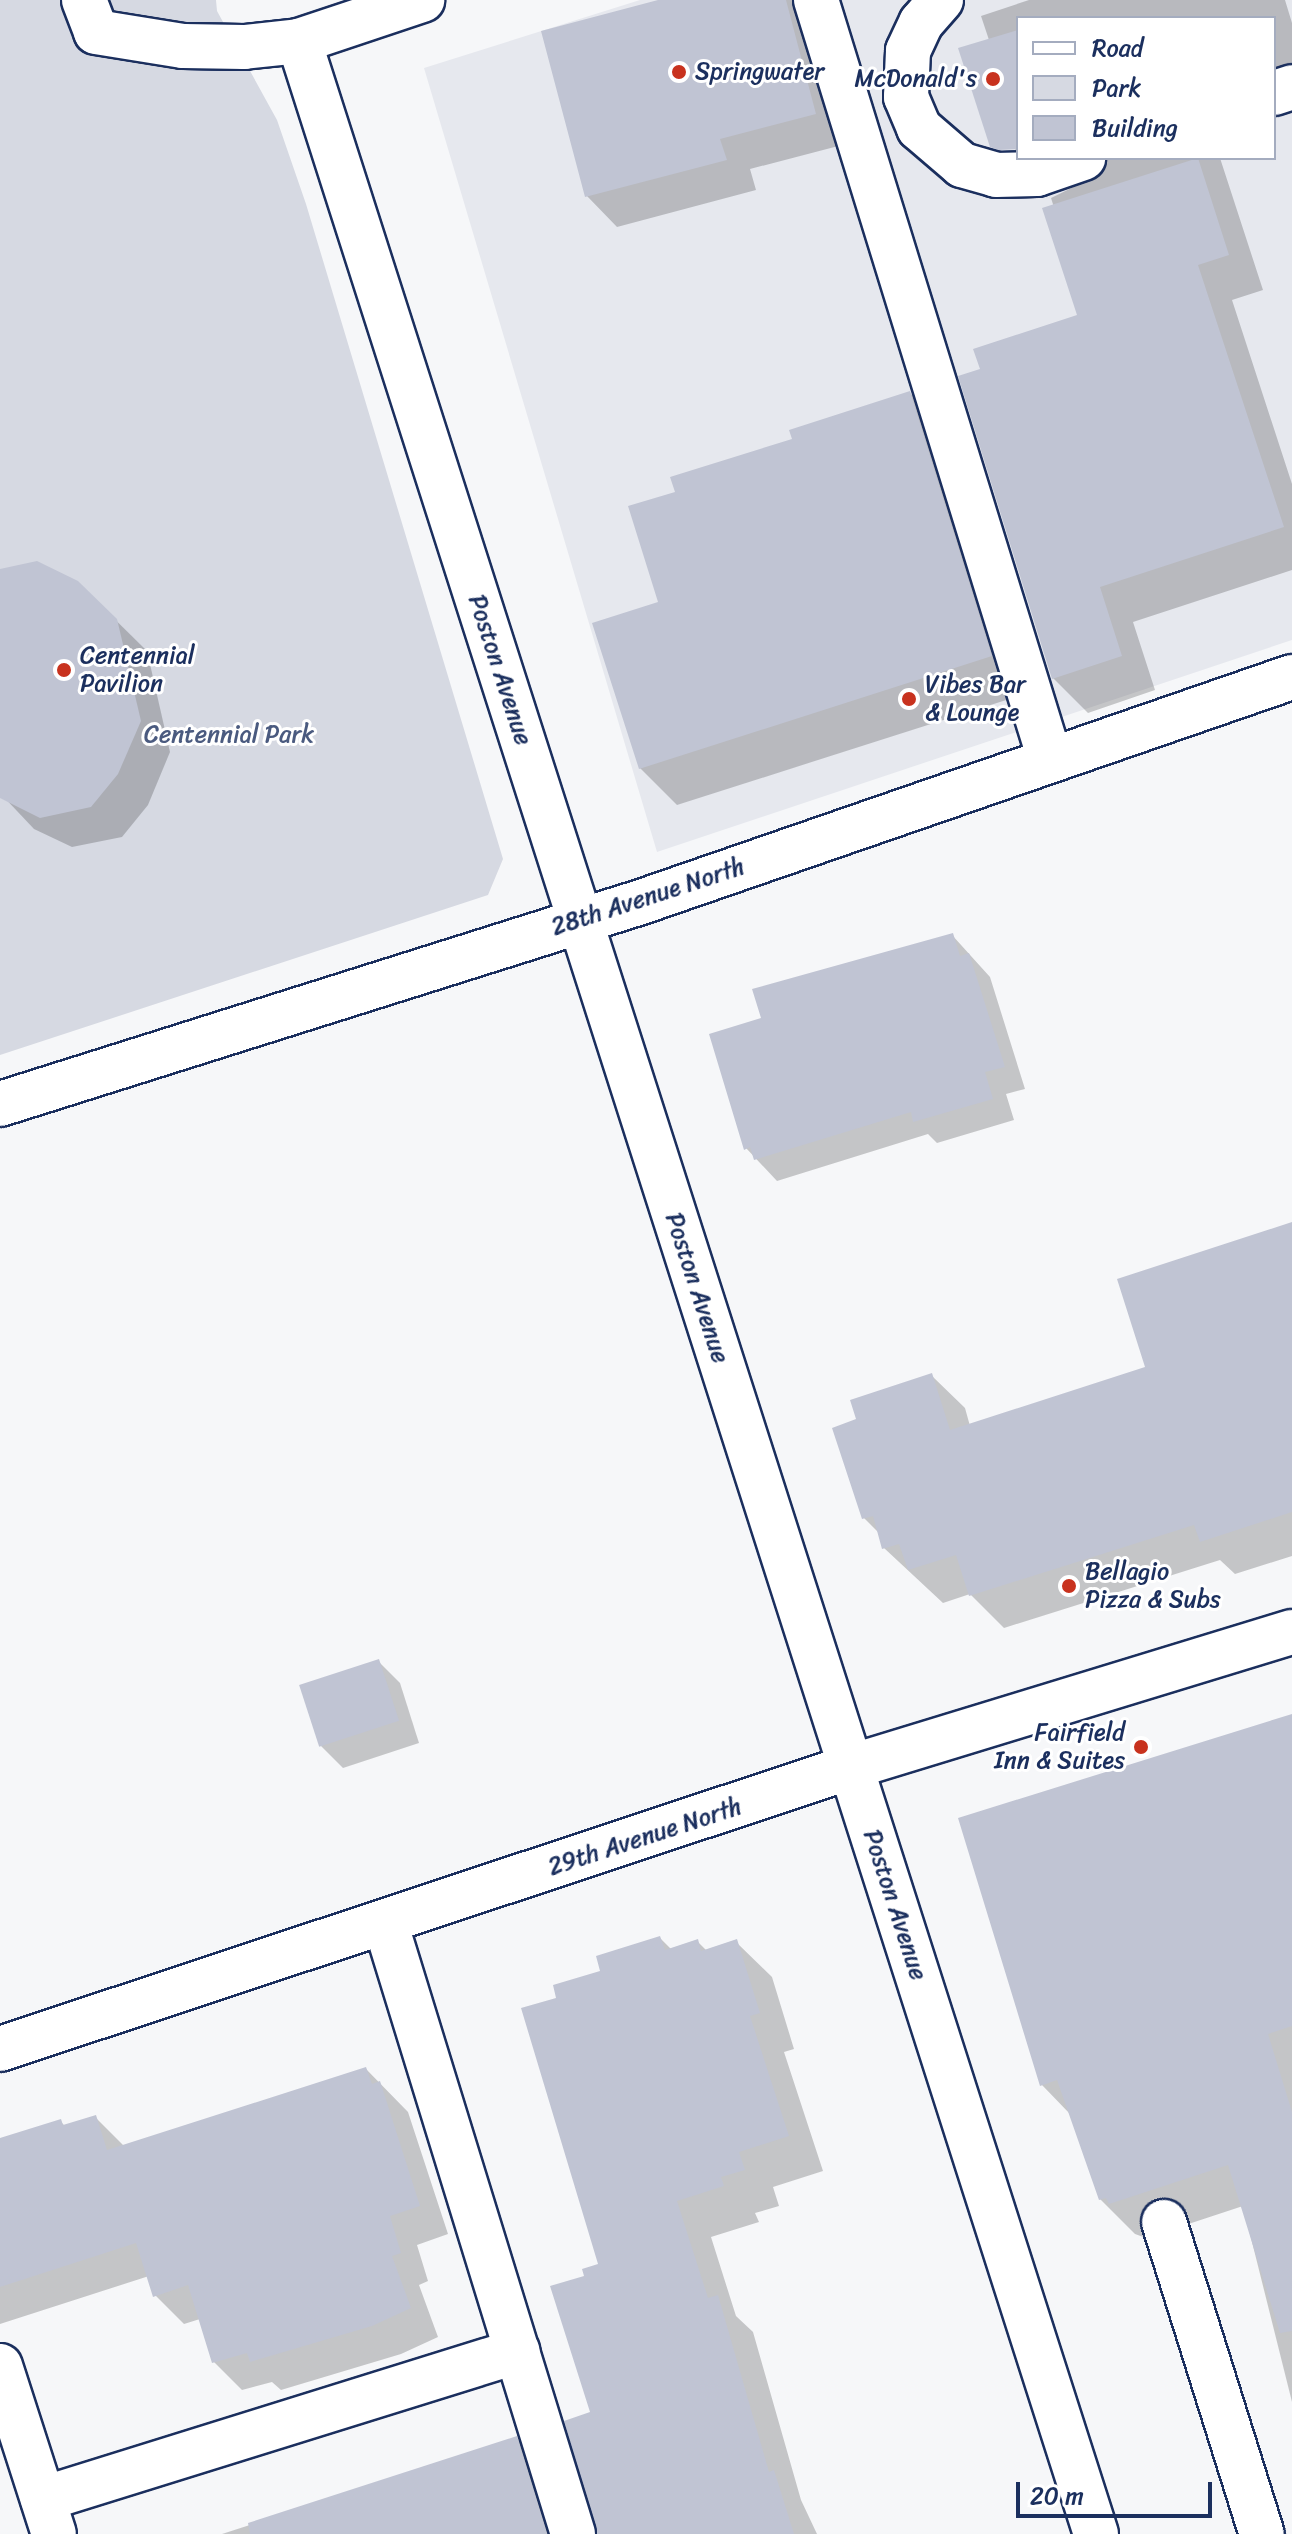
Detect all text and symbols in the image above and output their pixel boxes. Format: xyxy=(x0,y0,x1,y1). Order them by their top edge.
legend xyxy=(1016,16,1276,160)
text: Road xyxy=(1092,27,1143,69)
place label: Springwater xyxy=(695,58,824,86)
marker: Springwater xyxy=(670,63,688,81)
place label: McDonald's xyxy=(854,65,977,93)
text: Park xyxy=(1092,67,1141,109)
marker: McDonald's xyxy=(984,70,1002,88)
text: Building xyxy=(1092,107,1178,149)
street label: Poston Avenue xyxy=(462,591,538,749)
place label: Centennial Pavilion xyxy=(80,642,195,698)
marker: Centennial Pavilion xyxy=(55,661,73,679)
place label: Vibes Bar & Lounge xyxy=(925,671,1026,727)
marker: Vibes Bar & Lounge xyxy=(900,690,918,708)
park label: Centennial Park xyxy=(144,721,314,749)
street label: 28th Avenue North xyxy=(547,852,749,942)
street label: Poston Avenue xyxy=(659,1209,735,1367)
place label: Bellagio Pizza & Subs xyxy=(1085,1558,1221,1614)
marker: Bellagio Pizza & Subs xyxy=(1060,1577,1078,1595)
place label: Fairfield Inn & Suites xyxy=(994,1719,1125,1775)
marker: Fairfield Inn & Suites xyxy=(1132,1738,1150,1756)
street label: 29th Avenue North xyxy=(544,1792,746,1882)
street label: Poston Avenue xyxy=(857,1826,933,1984)
scale bar xyxy=(1020,2466,1216,2516)
text: 20 m xyxy=(1030,2475,1084,2517)

